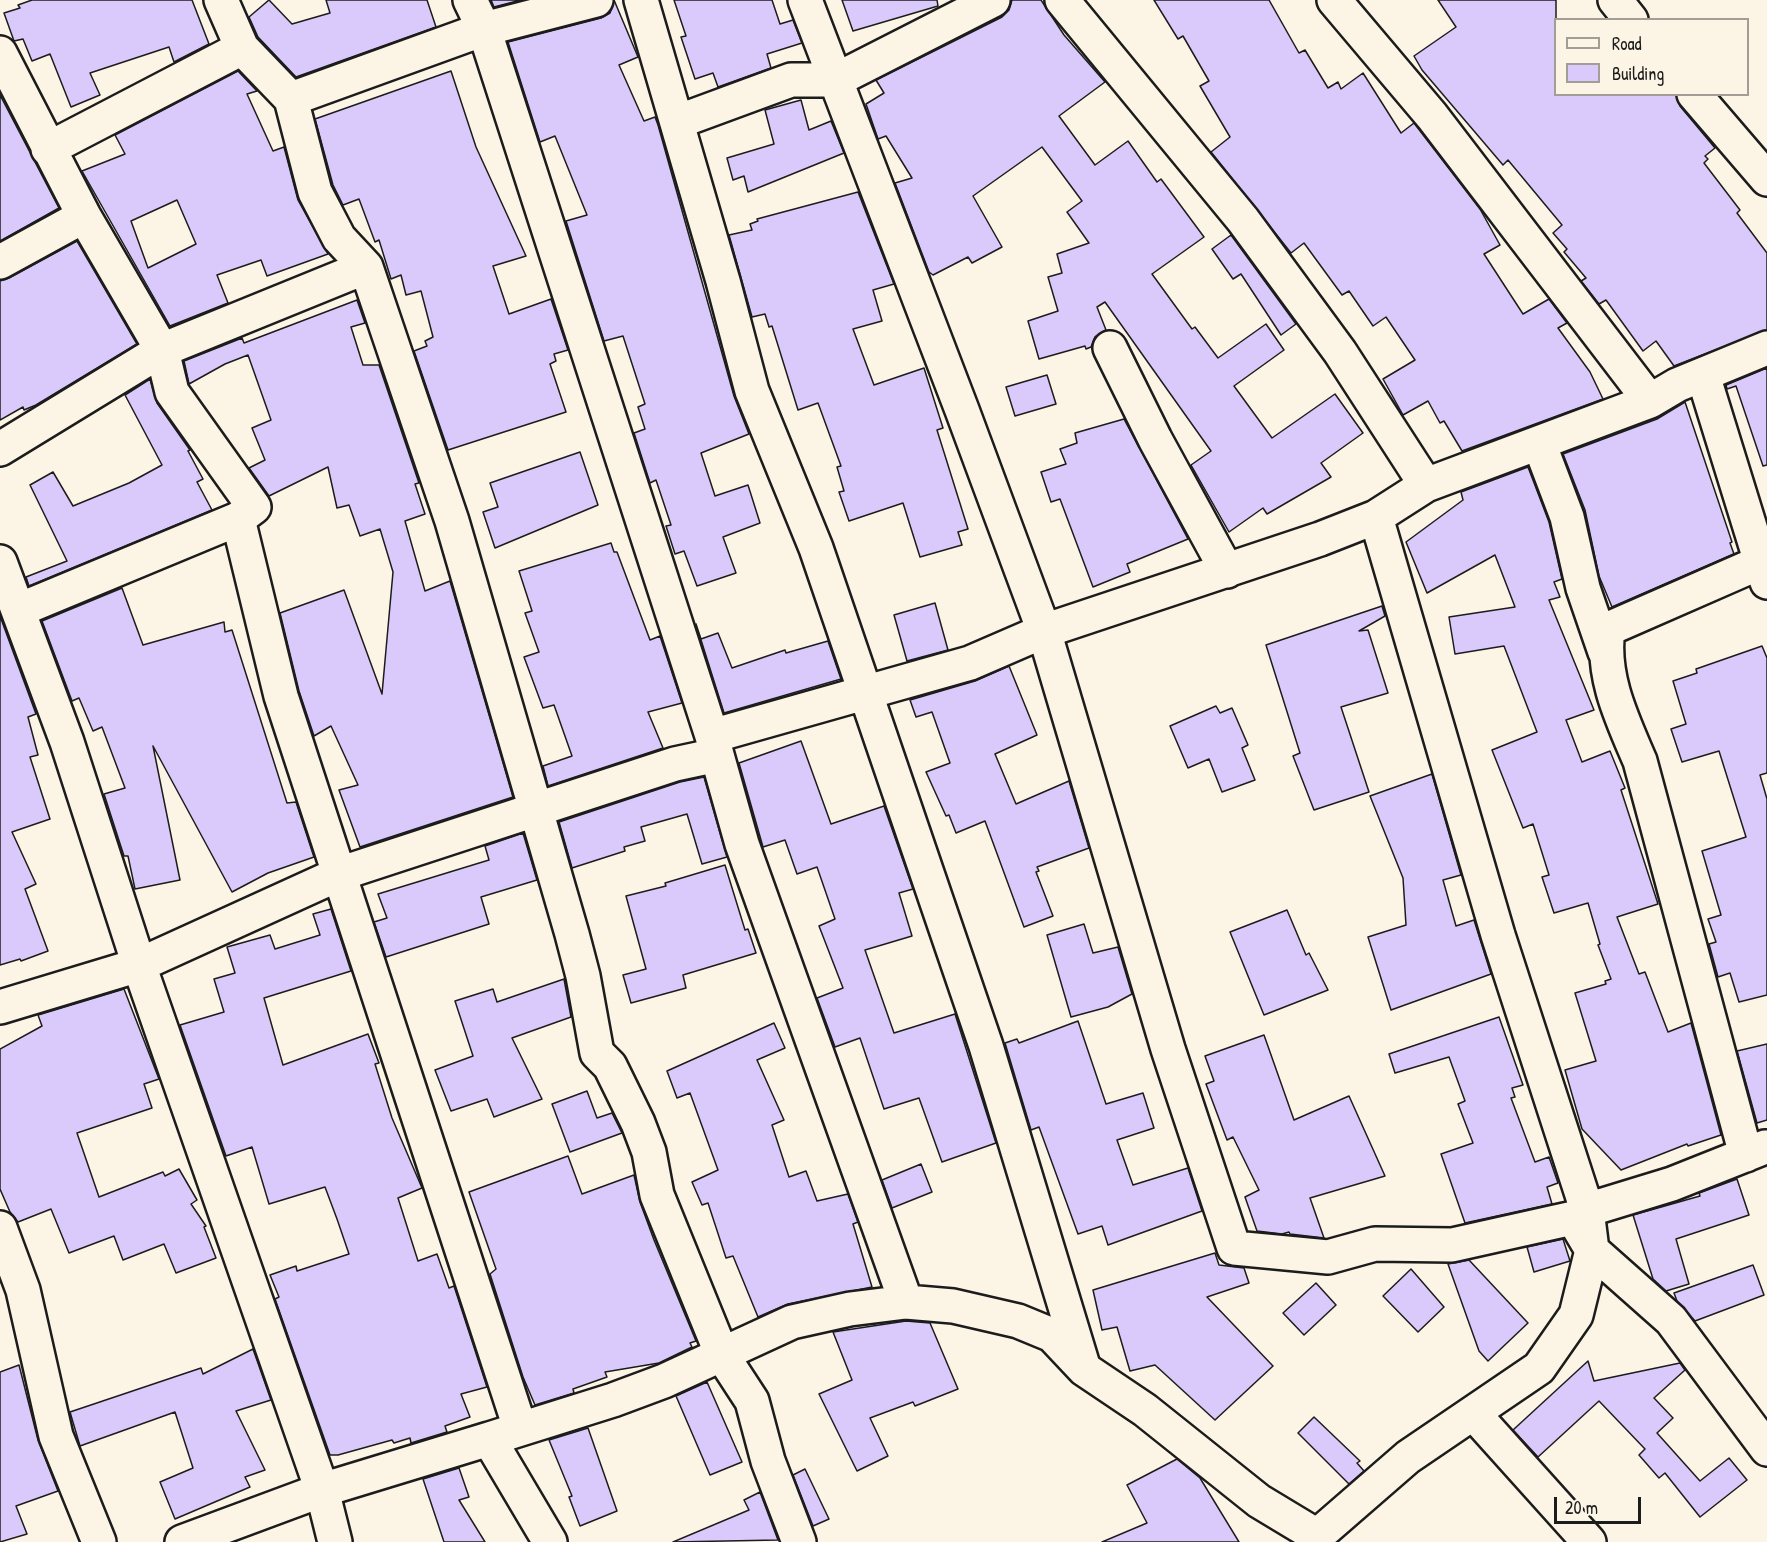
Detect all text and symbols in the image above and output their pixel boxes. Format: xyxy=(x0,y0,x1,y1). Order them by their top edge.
legend xyxy=(1554,18,1749,96)
text: Road xyxy=(1612,31,1642,56)
text: Building xyxy=(1612,61,1664,86)
scale bar xyxy=(1557,1485,1644,1523)
text: 20 m xyxy=(1565,1495,1598,1520)

